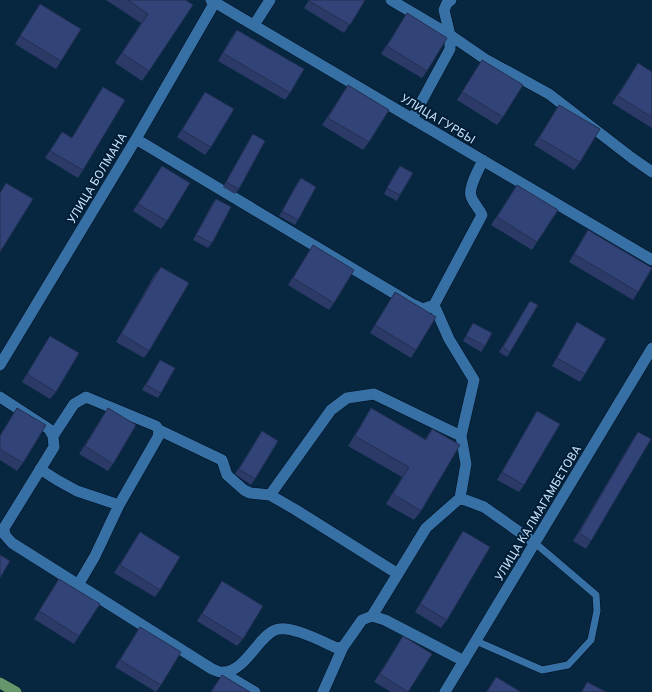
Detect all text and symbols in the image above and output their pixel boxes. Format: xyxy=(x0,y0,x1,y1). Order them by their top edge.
street label: УЛИЦА ГУРБЫ xyxy=(397,91,478,149)
street label: УЛИЦА БОЛМАНА xyxy=(64,130,131,227)
street label: УЛИЦА КАЛМАГАМБЕТОВА xyxy=(492,443,586,584)

